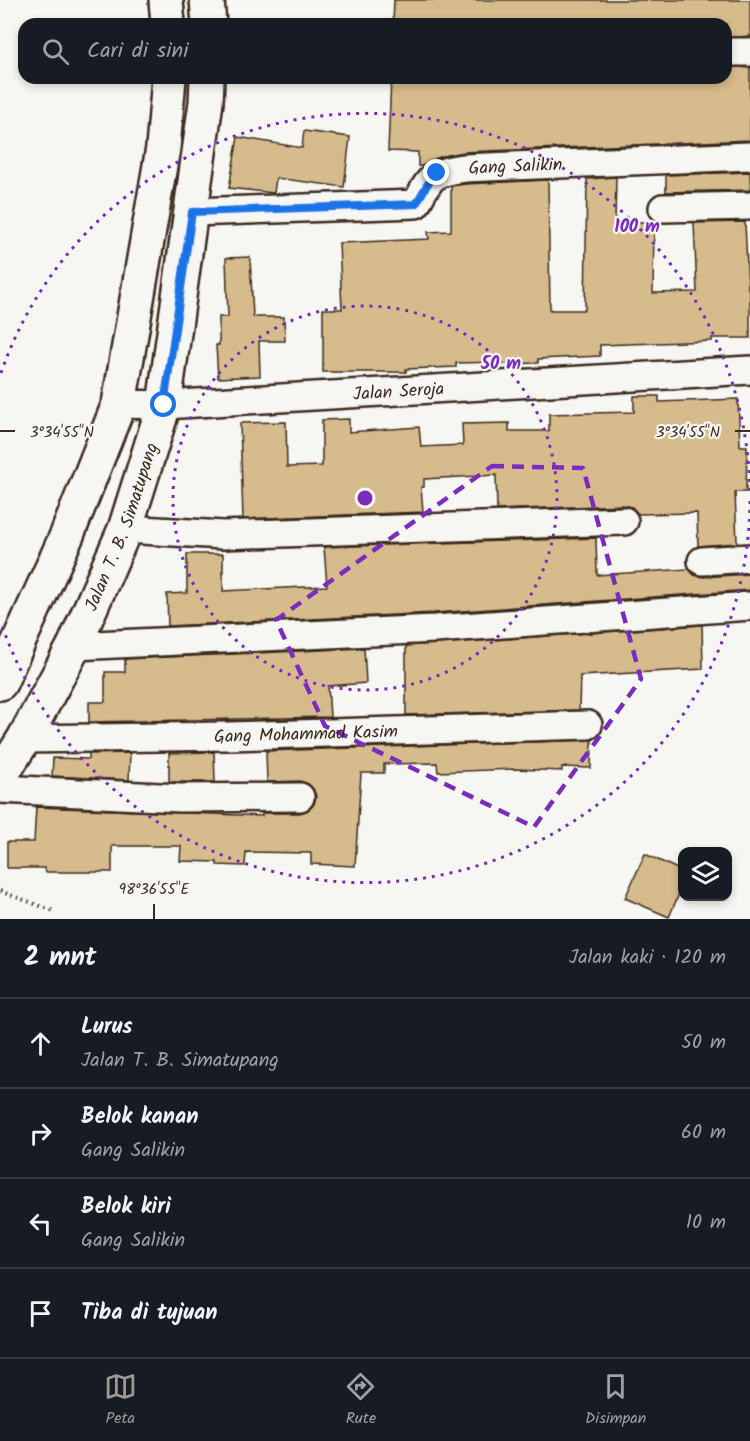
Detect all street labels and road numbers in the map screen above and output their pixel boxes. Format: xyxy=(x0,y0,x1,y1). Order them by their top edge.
street label: Gang Salikin xyxy=(468,151,563,184)
street label: Jalan Seroja xyxy=(352,375,445,410)
street label: Jalan T. B. Simatupang xyxy=(78,439,167,616)
street label: Gang Mohammad Kasim xyxy=(214,718,398,752)

